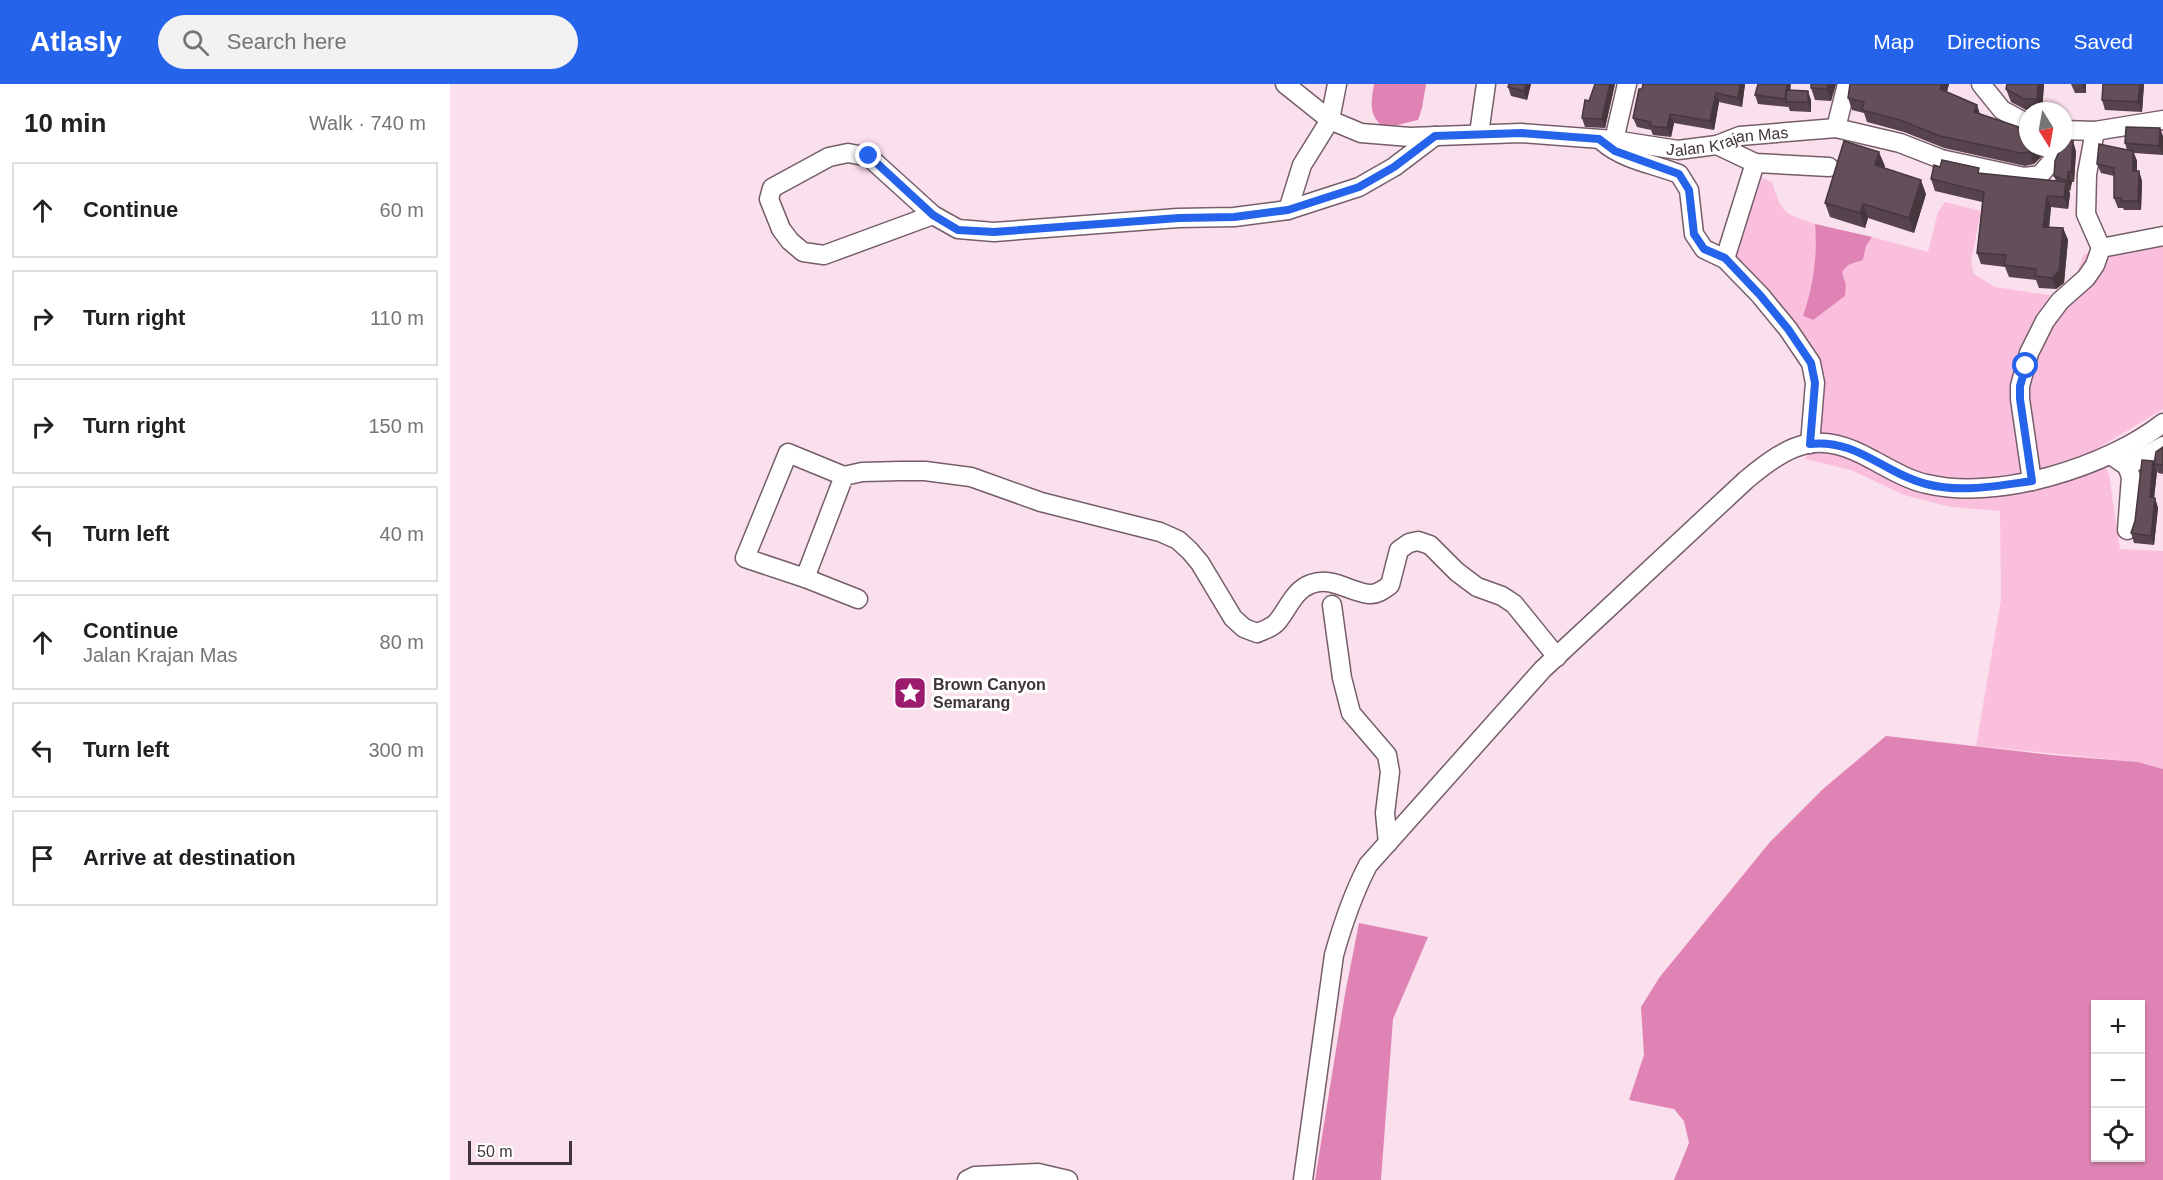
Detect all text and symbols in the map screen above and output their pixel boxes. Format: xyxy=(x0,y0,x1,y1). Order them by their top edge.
search box xyxy=(158,15,578,69)
text: Atlasly xyxy=(30,26,122,57)
icon: search xyxy=(179,26,212,59)
text: Search here xyxy=(227,29,347,54)
text: Map xyxy=(1873,30,1914,53)
text: Directions xyxy=(1947,30,2040,53)
text: Saved xyxy=(2073,30,2133,53)
north arrow xyxy=(2019,102,2073,156)
text: 10 min xyxy=(24,108,106,138)
text: Walk · 740 m xyxy=(309,112,426,134)
street label: Jalan Krajan Mas xyxy=(1665,124,1789,159)
route end xyxy=(855,142,881,168)
icon: ahead xyxy=(26,194,59,227)
text: Continue xyxy=(83,197,178,222)
text: 60 m xyxy=(380,199,424,221)
icon: right xyxy=(26,302,59,335)
text: Turn right xyxy=(83,305,185,330)
text: 110 m xyxy=(370,307,424,329)
route start xyxy=(2012,352,2038,378)
icon: right xyxy=(26,410,59,443)
text: Turn right xyxy=(83,413,185,438)
text: 150 m xyxy=(368,415,424,437)
icon: left xyxy=(26,518,59,551)
text: Turn left xyxy=(83,521,169,546)
text: 40 m xyxy=(380,523,424,545)
text: Continue xyxy=(83,618,178,643)
icon: ahead xyxy=(26,626,59,659)
text: 80 m xyxy=(380,631,424,653)
text: Jalan Krajan Mas xyxy=(83,644,238,666)
place icon: Brown Canyon Semarang xyxy=(892,675,928,711)
place label: Brown Canyon Semarang xyxy=(933,676,1046,711)
icon: left xyxy=(26,734,59,767)
text: Turn left xyxy=(83,737,169,762)
text: 300 m xyxy=(368,739,424,761)
icon: arrive xyxy=(26,842,59,875)
text: Arrive at destination xyxy=(83,845,296,870)
map controls xyxy=(2091,1000,2145,1162)
button: + xyxy=(2091,1000,2145,1054)
button: − xyxy=(2091,1054,2145,1108)
button: locate xyxy=(2091,1108,2145,1162)
scale bar xyxy=(468,1138,572,1166)
text: 50 m xyxy=(477,1143,513,1160)

